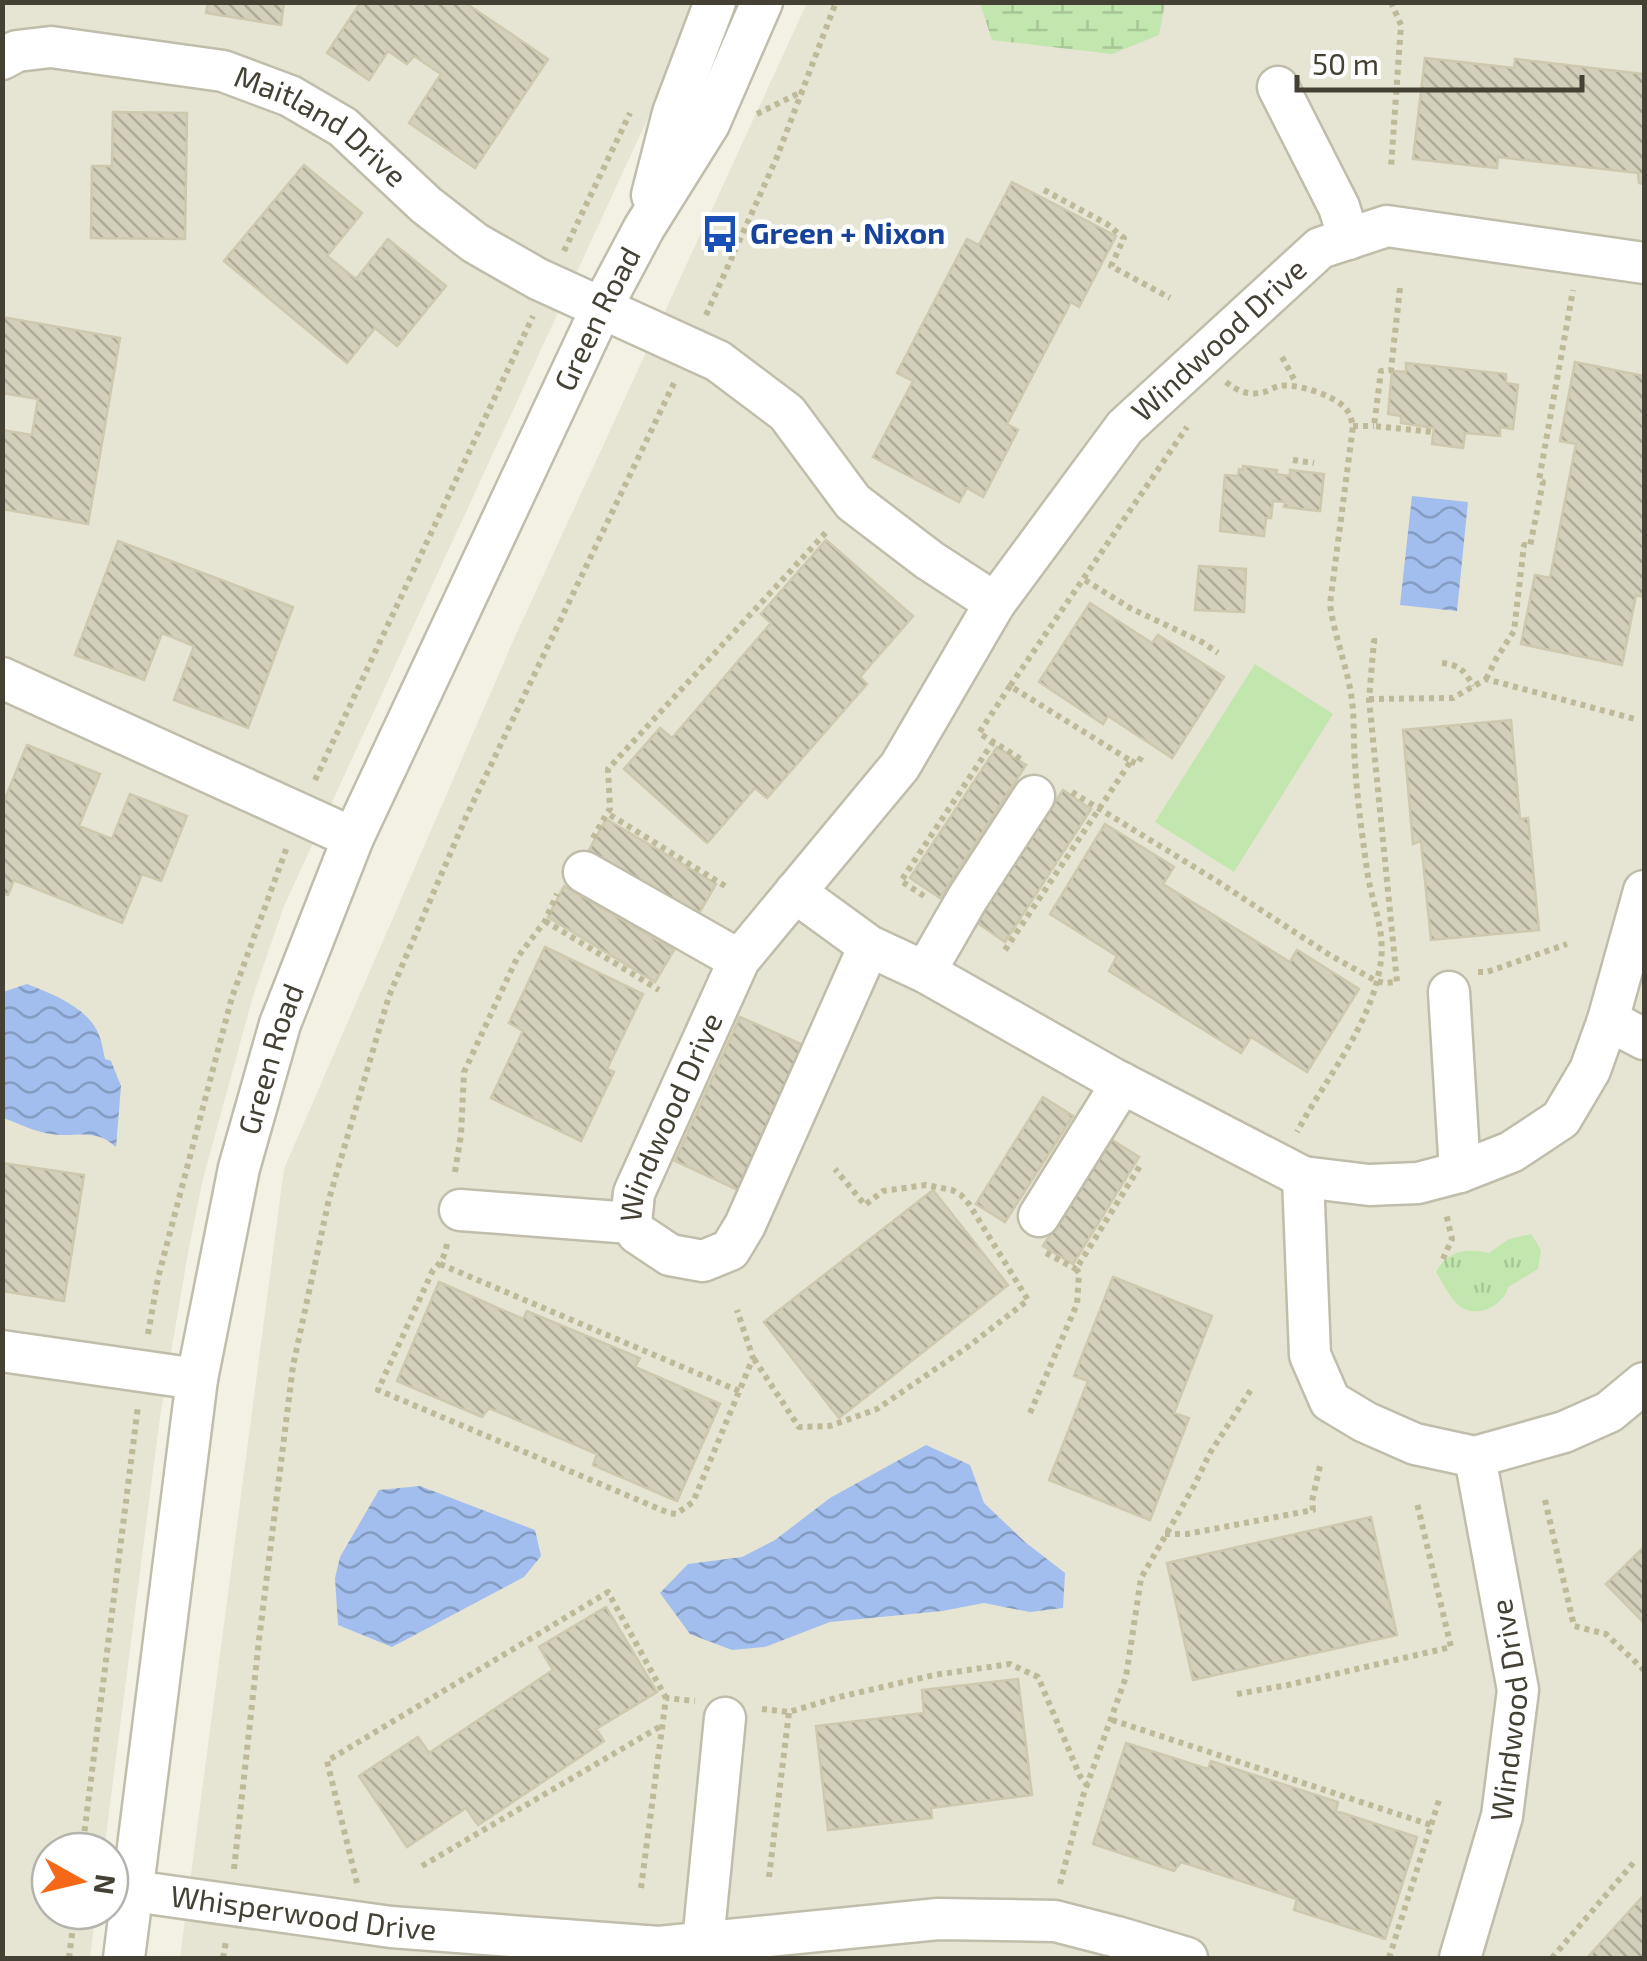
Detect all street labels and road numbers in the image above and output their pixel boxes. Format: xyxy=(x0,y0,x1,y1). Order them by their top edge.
street label: Maitland Drive xyxy=(230,57,415,193)
street label: Green Road xyxy=(545,240,647,396)
street label: Windwood Drive xyxy=(1123,250,1313,428)
street label: Green Road xyxy=(229,978,310,1138)
street label: Windwood Drive xyxy=(611,1006,729,1223)
street label: Windwood Drive xyxy=(1481,1596,1534,1823)
street label: Whisperwood Drive xyxy=(168,1876,438,1946)

